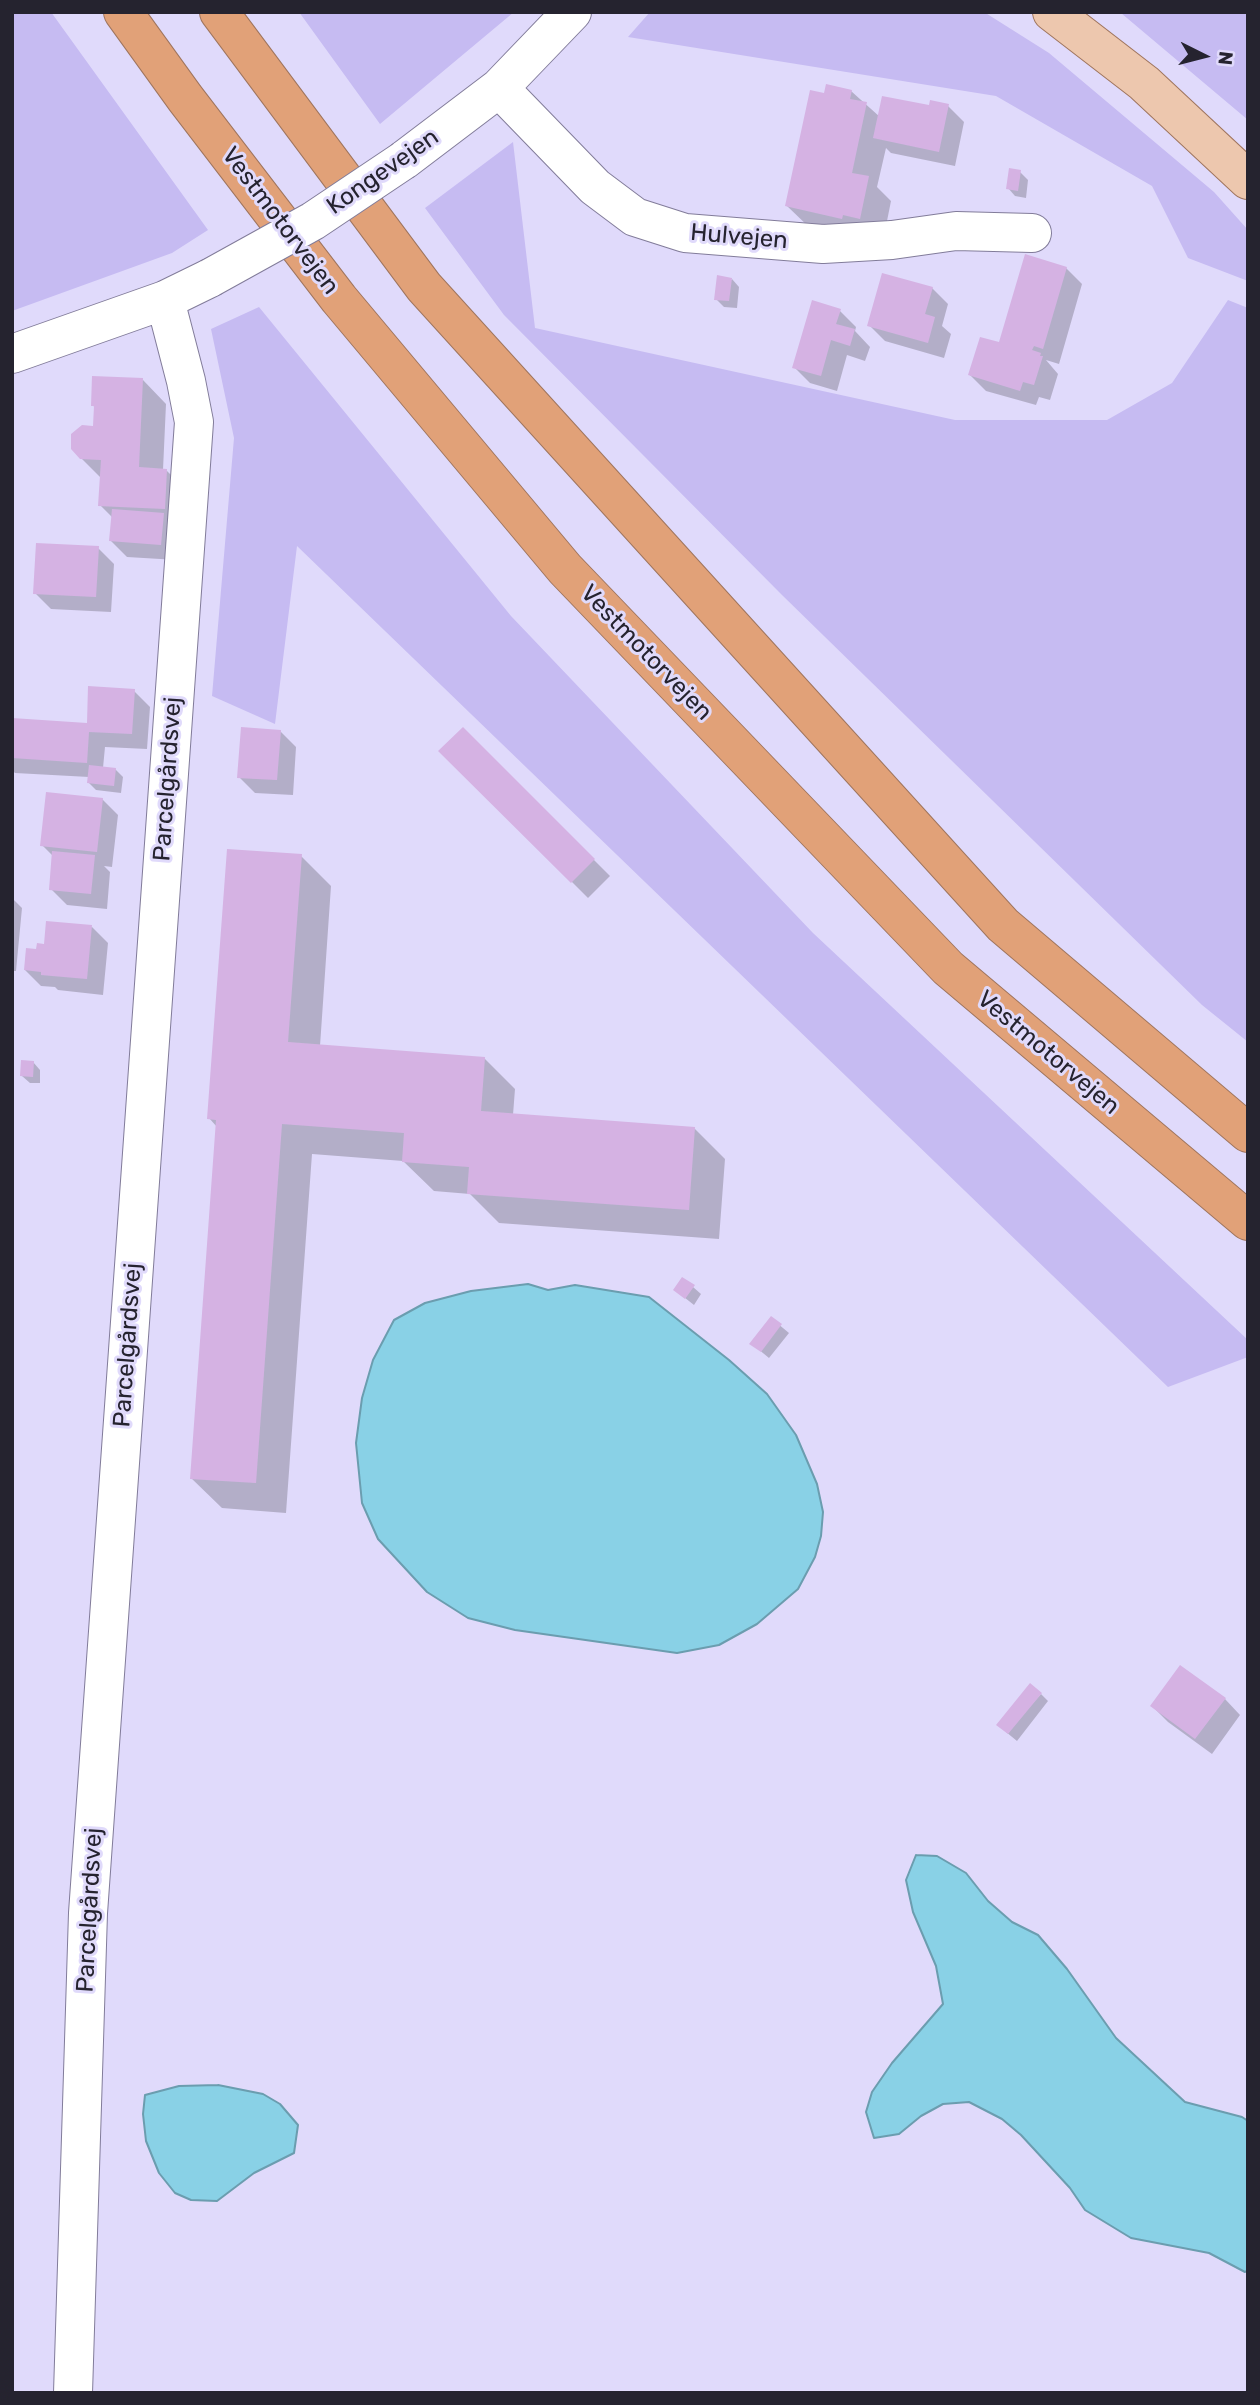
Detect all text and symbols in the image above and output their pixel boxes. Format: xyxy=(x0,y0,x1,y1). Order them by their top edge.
north arrow xyxy=(1169,21,1239,91)
text: N xyxy=(1213,50,1238,66)
street label: Kongevejen xyxy=(322,123,444,221)
street label: Vestmotorvejen xyxy=(215,142,345,300)
street label: Hulvejen xyxy=(689,218,789,256)
street label: Vestmotorvejen xyxy=(574,579,718,727)
street label: Parcelgårdsvej xyxy=(148,696,188,862)
street label: Vestmotorvejen xyxy=(971,985,1125,1121)
street label: Parcelgårdsvej xyxy=(108,1262,148,1428)
street label: Parcelgårdsvej xyxy=(71,1827,109,1993)

